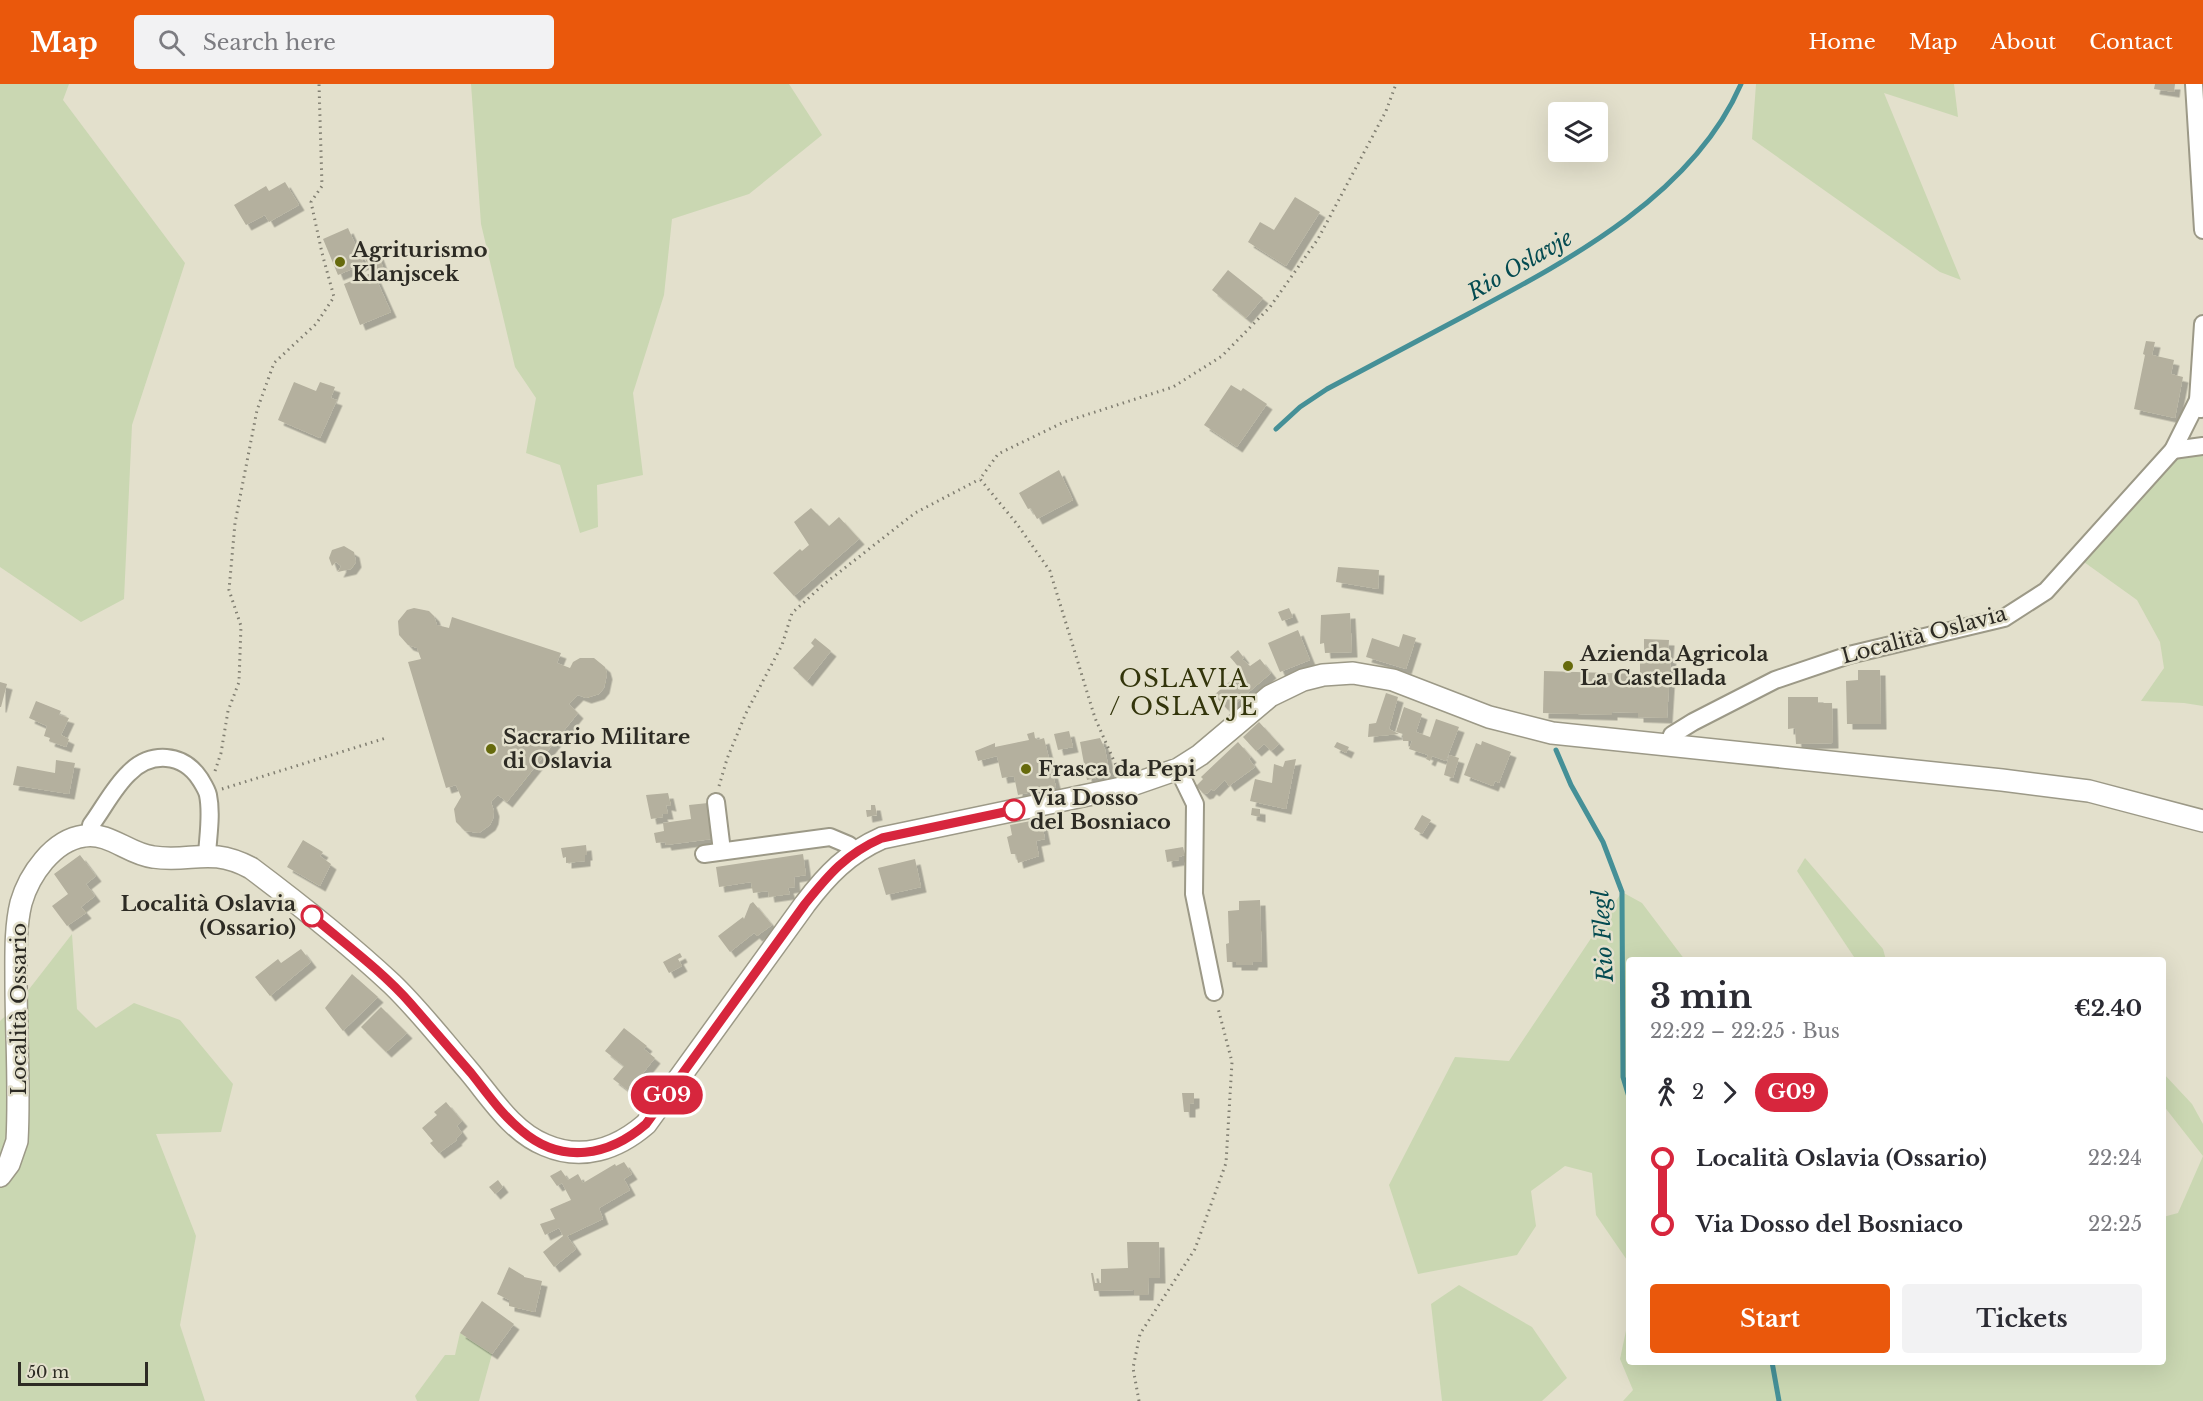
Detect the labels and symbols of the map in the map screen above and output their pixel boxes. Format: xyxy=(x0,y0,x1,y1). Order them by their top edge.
water label: Rio Oslavje xyxy=(1462,224,1577,306)
place label: Agriturismo Klanjscek xyxy=(351,237,488,287)
marker: Agriturismo Klanjscek xyxy=(333,255,347,269)
street label: Località Oslavia xyxy=(1838,600,2010,670)
place label: Azienda Agricola La Castellada xyxy=(1579,641,1768,691)
marker: Azienda Agricola La Castellada xyxy=(1561,659,1575,673)
district label: OSLAVIA / OSLAVJE xyxy=(1109,664,1259,721)
place label: Sacrario Militare di Oslavia xyxy=(503,724,690,774)
marker: Sacrario Militare di Oslavia xyxy=(484,742,498,756)
place label: Frasca da Pepi xyxy=(1038,756,1196,782)
marker: Frasca da Pepi xyxy=(1019,762,1033,776)
place label: Via Dosso del Bosniaco xyxy=(1029,785,1171,835)
marker: Via Dosso del Bosniaco xyxy=(1003,799,1025,821)
water label: Rio Flegl xyxy=(1587,889,1619,984)
place label: Località Oslavia (Ossario) xyxy=(120,891,296,941)
marker: Località Oslavia (Ossario) xyxy=(301,905,323,927)
street label: Località Ossario xyxy=(6,923,32,1095)
line badge: G09 xyxy=(632,1076,702,1114)
scale bar xyxy=(18,1359,148,1386)

